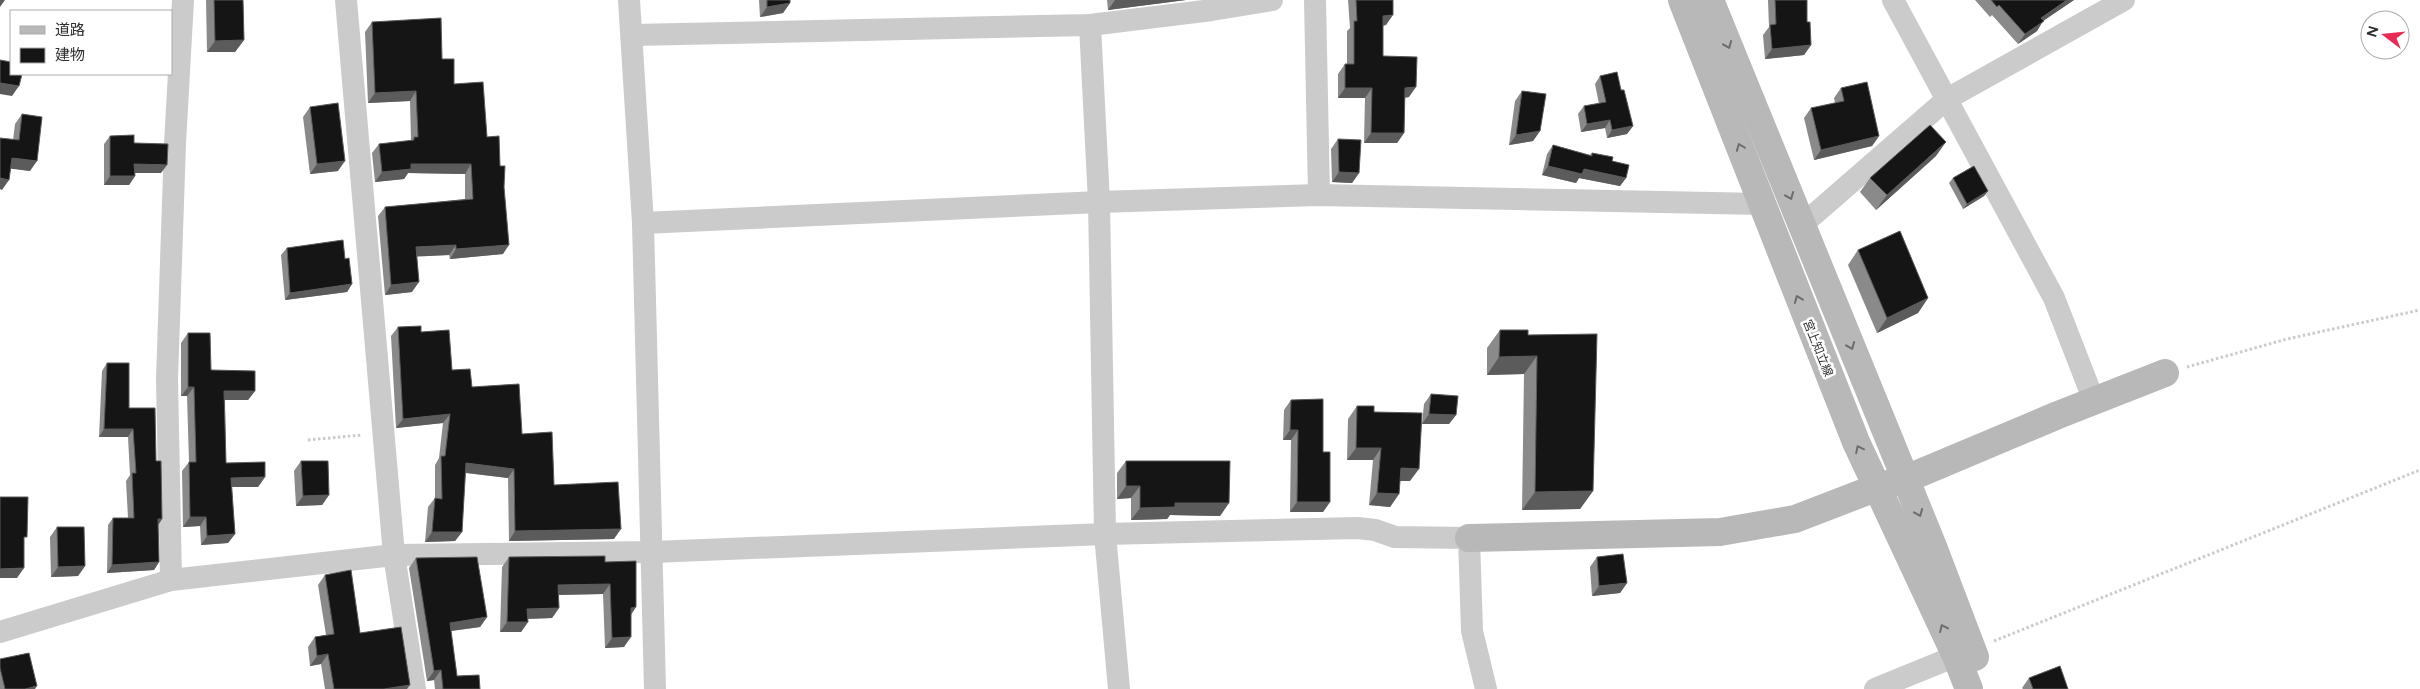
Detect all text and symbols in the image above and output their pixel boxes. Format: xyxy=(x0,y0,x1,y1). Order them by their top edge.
legend xyxy=(10,10,172,75)
north arrow xyxy=(2360,10,2410,60)
text: 道路 xyxy=(55,21,85,39)
text: N xyxy=(2363,24,2383,39)
one-way arrow xyxy=(1722,40,1733,49)
text: 建物 xyxy=(55,46,85,64)
one-way arrow xyxy=(1736,143,1746,152)
one-way arrow xyxy=(1784,191,1794,199)
one-way arrow xyxy=(1794,295,1804,303)
street label: 宮上知立線 xyxy=(1800,318,1836,378)
one-way arrow xyxy=(1845,341,1856,350)
one-way arrow xyxy=(1855,445,1865,454)
one-way arrow xyxy=(1914,508,1924,516)
one-way arrow xyxy=(1939,624,1950,633)

